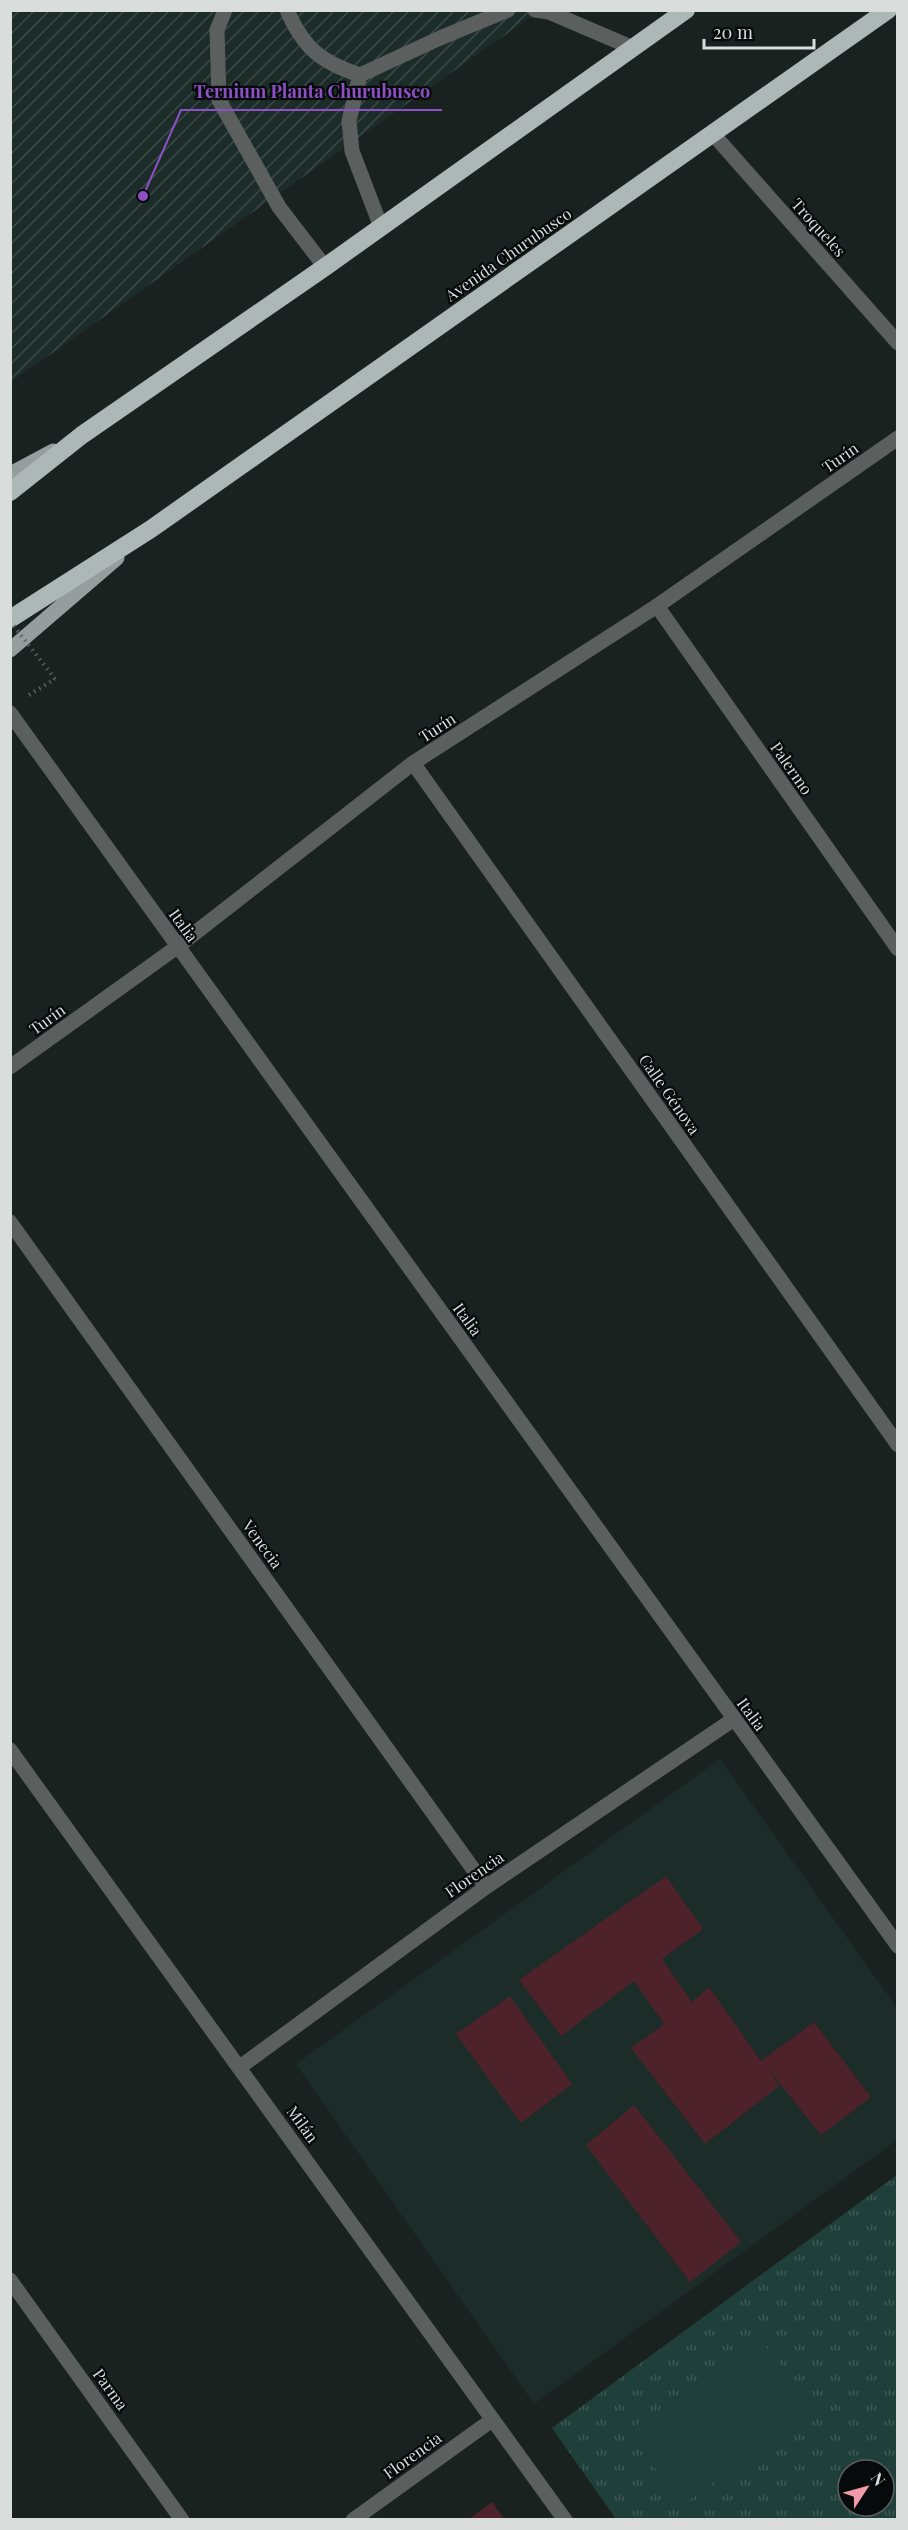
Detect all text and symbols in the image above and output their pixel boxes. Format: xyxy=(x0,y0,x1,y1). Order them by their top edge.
scale bar xyxy=(704,12,814,50)
text: 20 m xyxy=(713,20,753,44)
callout: Ternium Planta Churubusco xyxy=(181,74,442,110)
text: Ternium Planta Churubusco xyxy=(194,79,430,103)
street label: Troqueles xyxy=(787,193,851,261)
street label: Avenida Churubusco xyxy=(440,202,575,306)
street label: Turín xyxy=(818,437,863,477)
street label: Turín xyxy=(415,707,460,747)
street label: Palermo xyxy=(766,737,818,799)
street label: Italia xyxy=(165,904,203,946)
street label: Turín xyxy=(25,999,69,1039)
street label: Calle Génova xyxy=(635,1050,705,1138)
street label: Italia xyxy=(449,1298,487,1340)
street label: Venecia xyxy=(238,1515,288,1573)
street label: Italia xyxy=(733,1693,771,1735)
street label: Florencia xyxy=(441,1846,508,1902)
street label: Milán xyxy=(283,2101,324,2147)
street label: Parma xyxy=(89,2364,133,2414)
street label: Florencia xyxy=(379,2427,445,2483)
north arrow xyxy=(836,2458,896,2518)
text: N xyxy=(867,2468,891,2490)

